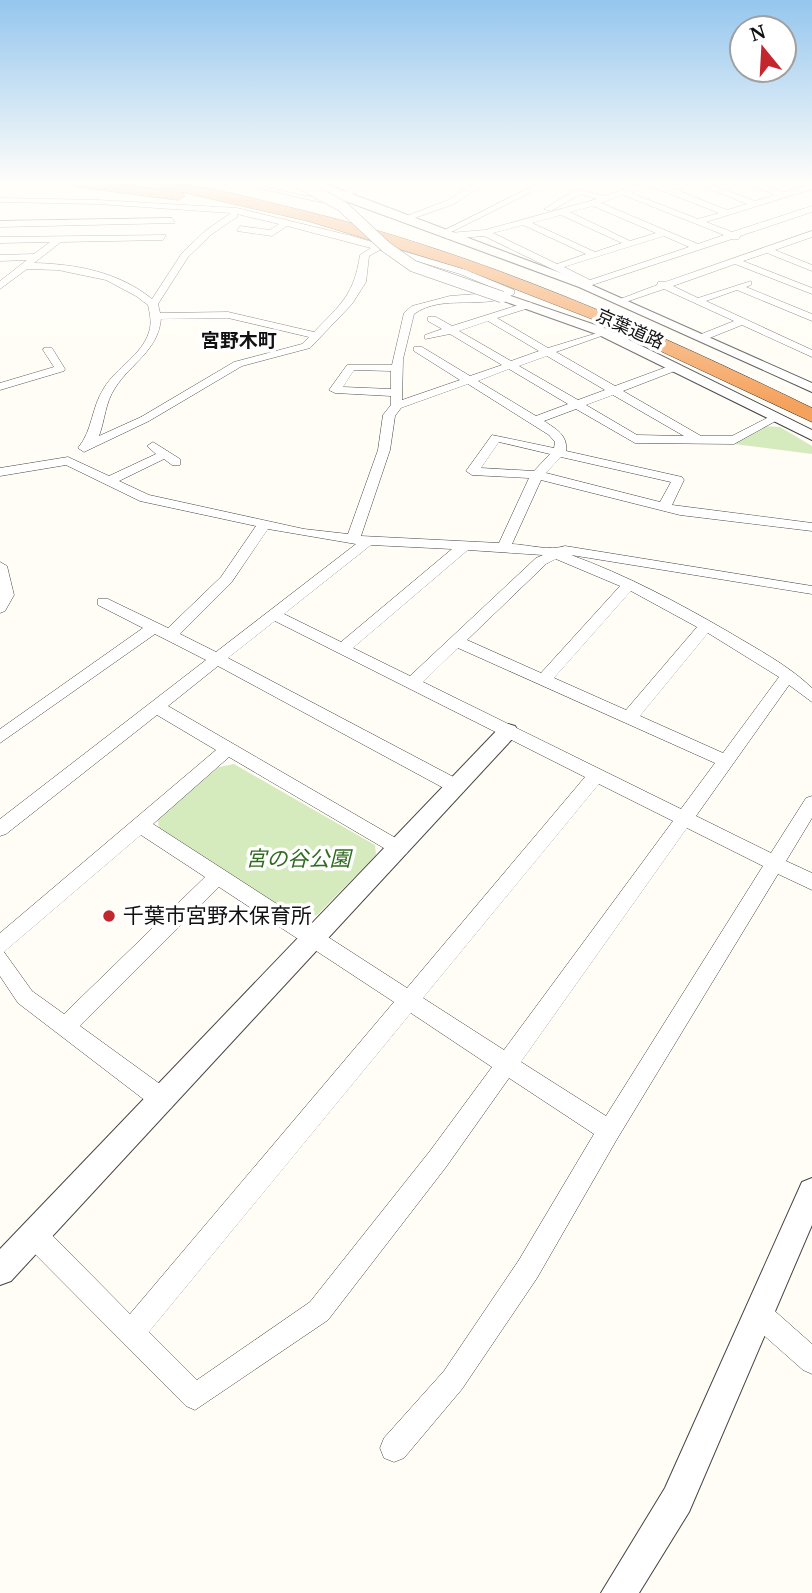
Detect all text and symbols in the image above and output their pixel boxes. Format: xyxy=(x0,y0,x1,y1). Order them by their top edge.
north arrow xyxy=(728,14,798,84)
text: N xyxy=(747,18,769,48)
street label: 京葉道路 xyxy=(593,302,668,354)
district label: 宮野木町 xyxy=(201,327,277,353)
park label: 宮の谷公園 xyxy=(246,844,353,872)
place label: 千葉市宮野木保育所 xyxy=(123,901,312,929)
marker: 千葉市宮野木保育所 xyxy=(101,908,117,924)

